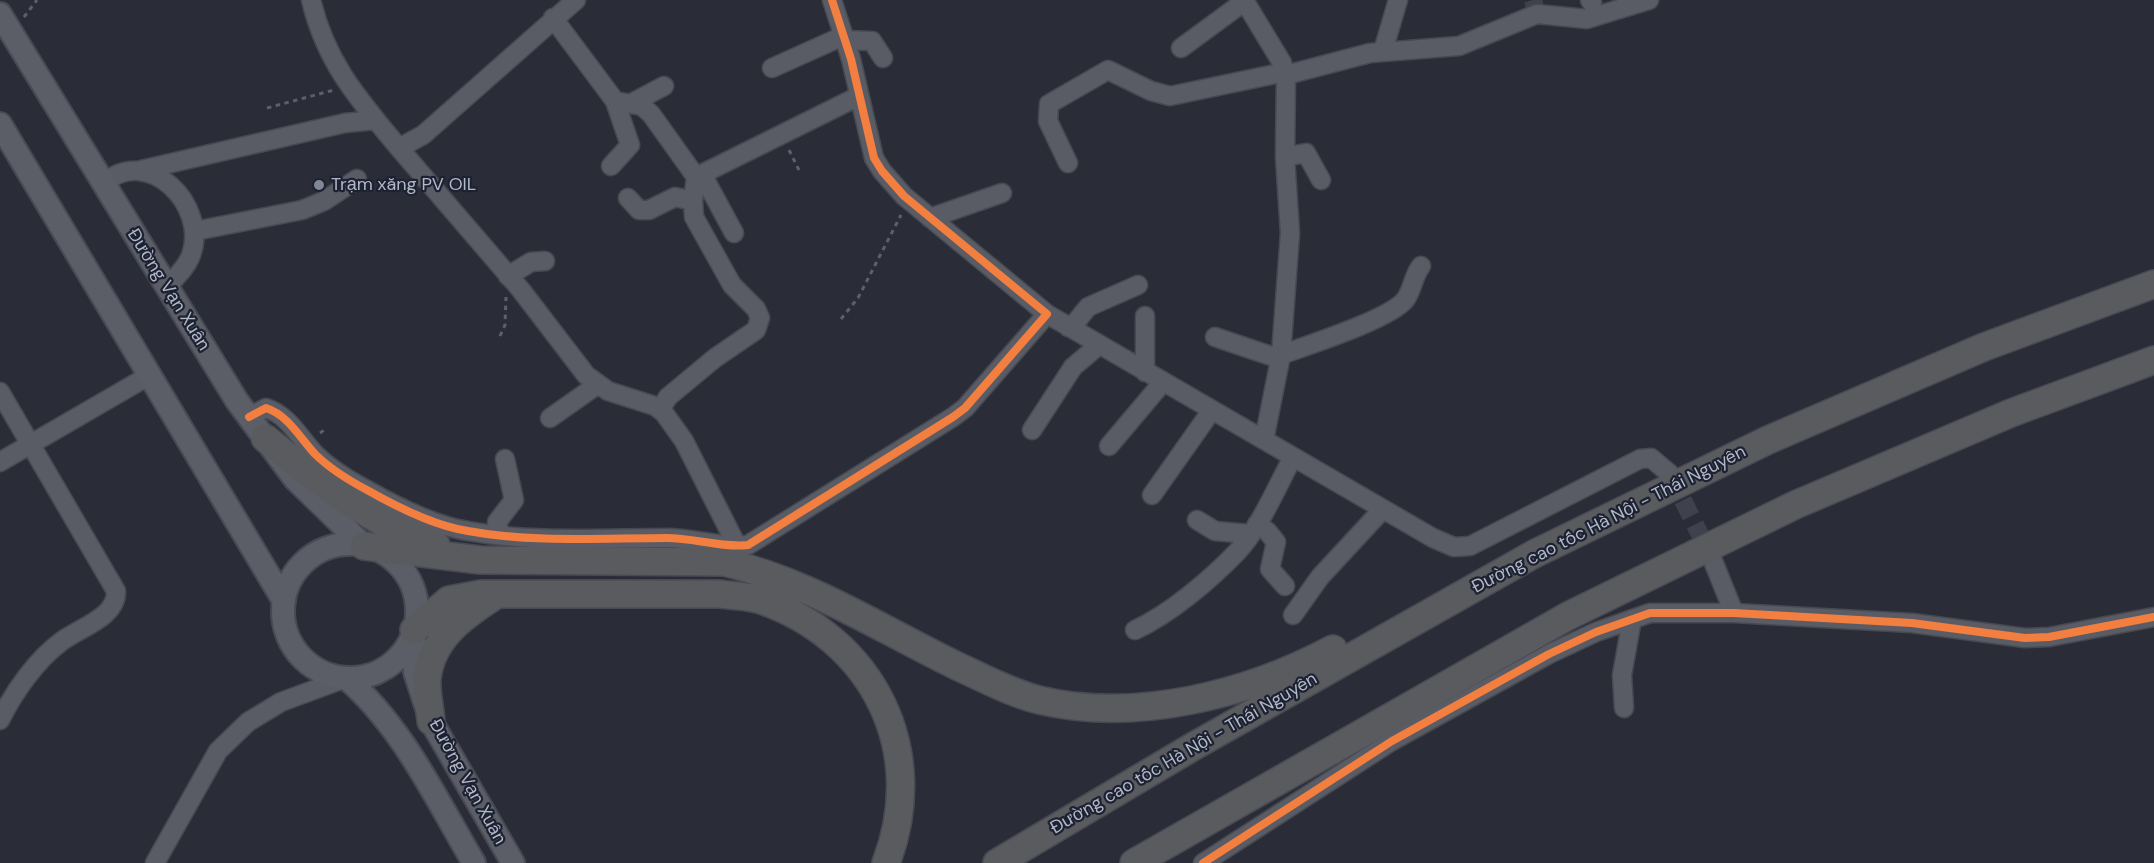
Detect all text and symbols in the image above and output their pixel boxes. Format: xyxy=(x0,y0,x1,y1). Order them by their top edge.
place label: Trạm xăng PV OIL xyxy=(331,174,476,196)
marker: Trạm xăng PV OIL xyxy=(312,178,326,192)
street label: Đường Vạn Xuân xyxy=(122,225,214,355)
street label: Đường cao tốc Hà Nội - Thái Nguyên xyxy=(1468,441,1750,599)
street label: Đường cao tốc Hà Nội - Thái Nguyên xyxy=(1047,668,1321,840)
street label: Đường Vạn Xuân xyxy=(424,716,510,848)

